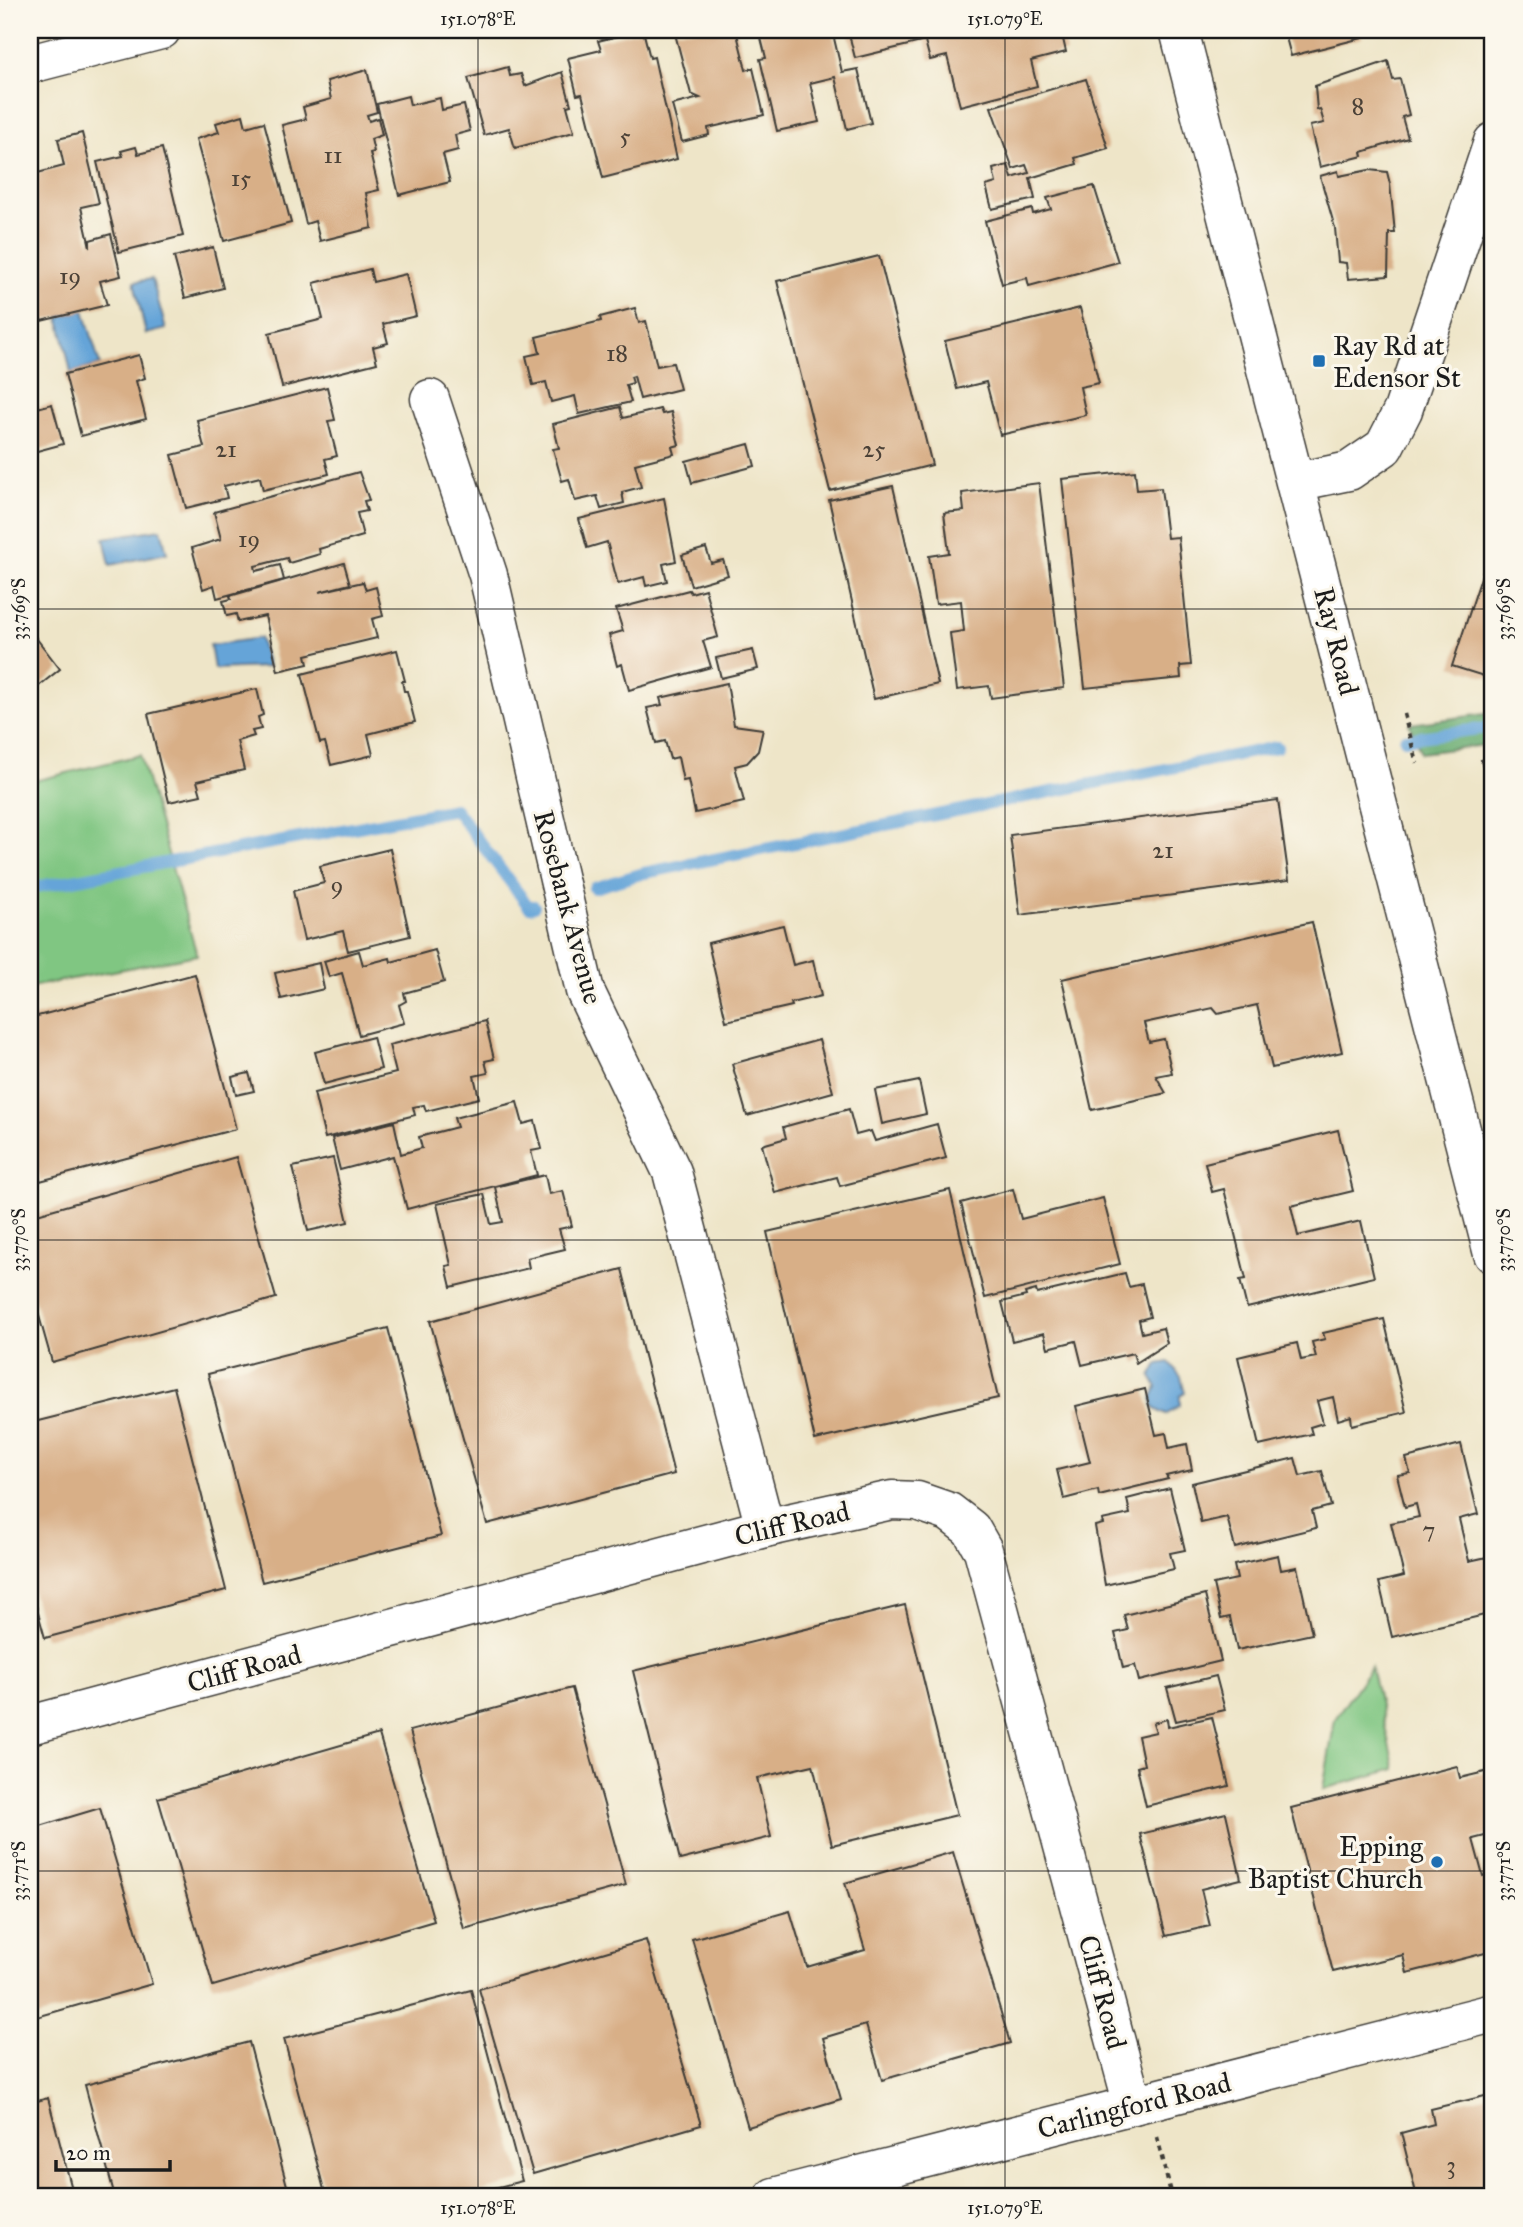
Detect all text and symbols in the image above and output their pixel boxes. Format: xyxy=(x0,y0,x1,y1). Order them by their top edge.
text: 151.078°E xyxy=(440,8,516,30)
text: 151.079°E xyxy=(967,8,1043,30)
house number: 8 xyxy=(1352,91,1364,121)
house number: 5 xyxy=(619,121,631,151)
house number: 11 xyxy=(324,140,342,170)
house number: 15 xyxy=(231,163,251,193)
house number: 19 xyxy=(59,261,81,291)
place label: Ray Rd at Edensor St xyxy=(1333,328,1461,395)
house number: 18 xyxy=(606,338,628,368)
marker: Ray Rd at Edensor St xyxy=(1311,353,1327,369)
house number: 21 xyxy=(215,434,237,464)
house number: 25 xyxy=(863,434,885,464)
house number: 19 xyxy=(238,524,260,554)
text: 33.769°S xyxy=(8,578,30,640)
text: 33.769°S xyxy=(1493,578,1515,640)
street label: Ray Road xyxy=(1306,584,1367,699)
street label: Rosebank Avenue xyxy=(526,806,611,1008)
house number: 21 xyxy=(1152,835,1174,865)
house number: 9 xyxy=(331,870,343,900)
text: 33.770°S xyxy=(8,1208,30,1272)
text: 33.770°S xyxy=(1493,1208,1515,1272)
street label: Cliff Road xyxy=(731,1493,853,1554)
house number: 7 xyxy=(1423,1515,1435,1545)
street label: Cliff Road xyxy=(183,1636,305,1701)
place label: Epping Baptist Church xyxy=(1248,1829,1424,1896)
text: 33.771°S xyxy=(8,1841,30,1901)
text: 33.771°S xyxy=(1493,1841,1515,1901)
marker: Epping Baptist Church xyxy=(1429,1854,1445,1870)
street label: Cliff Road xyxy=(1070,1931,1135,2053)
street label: Carlingford Road xyxy=(1034,2065,1235,2146)
scale bar xyxy=(56,2129,170,2173)
text: 20 m xyxy=(66,2140,111,2166)
house number: 3 xyxy=(1446,2150,1456,2180)
text: 151.078°E xyxy=(440,2197,516,2219)
text: 151.079°E xyxy=(967,2197,1043,2219)

